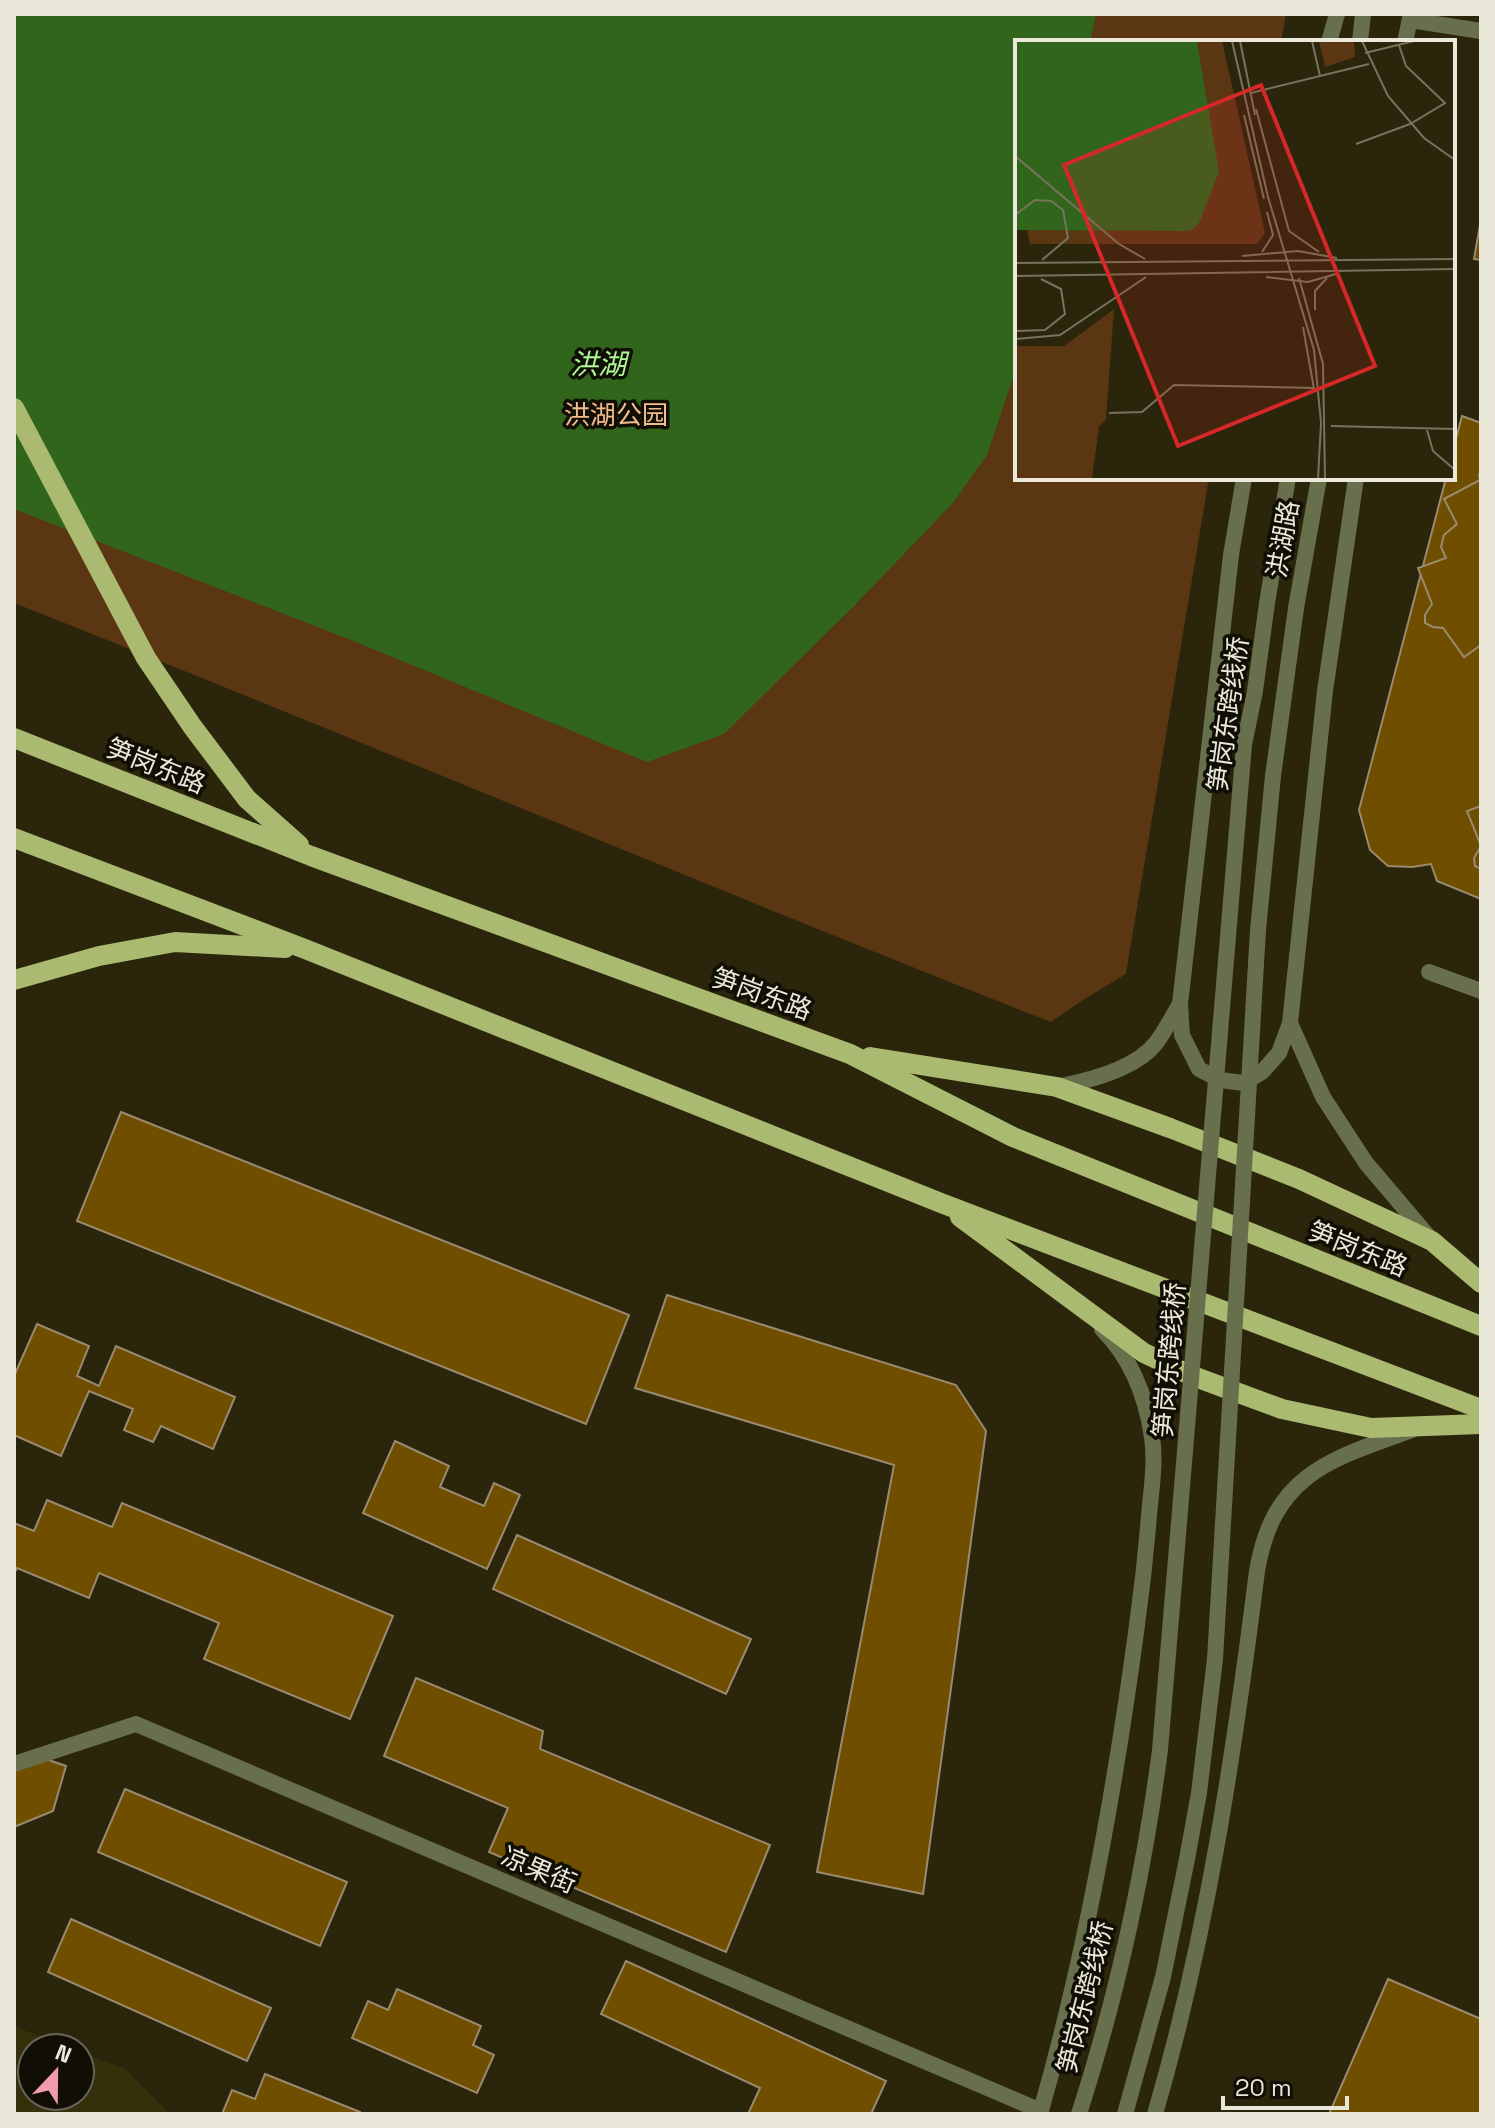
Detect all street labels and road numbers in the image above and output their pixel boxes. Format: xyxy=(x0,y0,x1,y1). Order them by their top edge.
street label: 洪湖路 xyxy=(1259,498,1307,580)
street label: 笋岗东跨线桥 xyxy=(1200,634,1256,794)
street label: 笋岗东路 xyxy=(101,731,211,801)
street label: 笋岗东路 xyxy=(707,960,817,1028)
street label: 笋岗东路 xyxy=(1303,1214,1413,1284)
street label: 笋岗东跨线桥 xyxy=(1145,1281,1193,1439)
street label: 凉果街 xyxy=(496,1839,582,1901)
street label: 笋岗东跨线桥 xyxy=(1050,1917,1120,2077)

